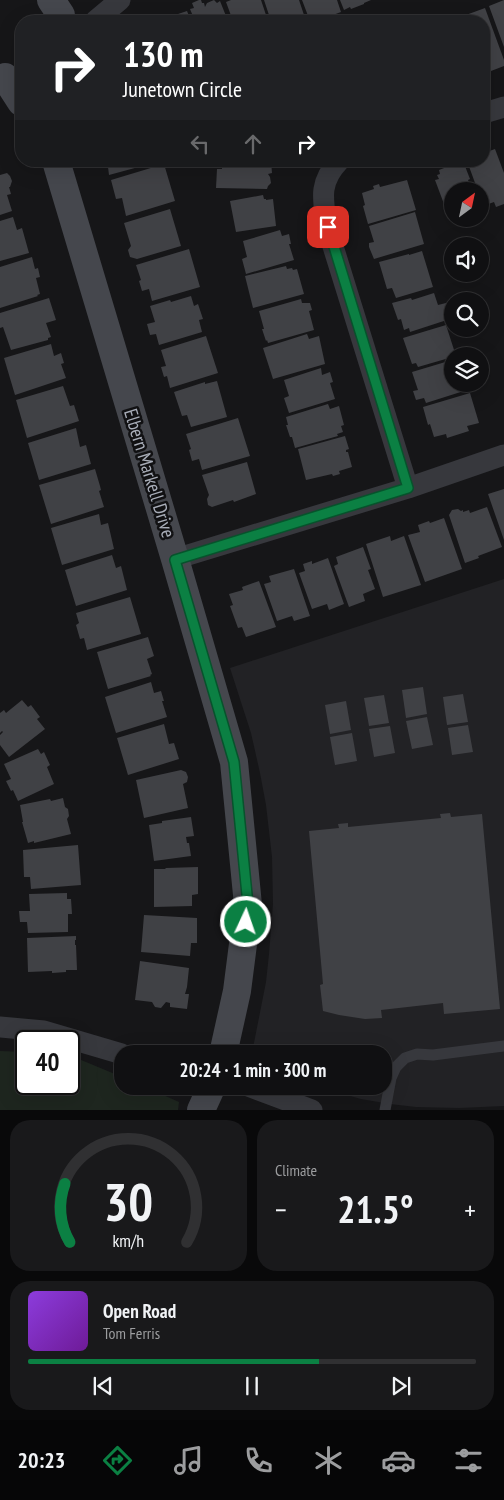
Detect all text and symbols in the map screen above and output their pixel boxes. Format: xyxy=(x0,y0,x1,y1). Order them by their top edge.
text: 130 m xyxy=(123,31,204,77)
icon: right xyxy=(40,35,105,100)
text: Junetown Circle xyxy=(123,75,242,103)
icon: left xyxy=(186,130,214,158)
icon: ahead xyxy=(239,130,267,158)
icon: right xyxy=(292,130,320,158)
north arrow xyxy=(444,182,489,228)
map controls xyxy=(444,182,489,392)
pin xyxy=(307,206,349,248)
icon: arrive xyxy=(314,213,342,241)
button: sound xyxy=(444,237,489,282)
button: search xyxy=(444,292,489,337)
button: layers xyxy=(444,347,489,392)
street label: Elbern Markell Drive xyxy=(119,406,181,541)
position arrow xyxy=(219,895,271,947)
speed limit sign: 40 xyxy=(15,1030,80,1095)
text: 20:24 · 1 min · 300 m xyxy=(180,1058,326,1082)
text: Climate xyxy=(275,1160,317,1180)
text: 30 xyxy=(104,1168,153,1235)
text: 21.5° xyxy=(337,1184,414,1233)
text: − xyxy=(275,1191,287,1228)
text: + xyxy=(464,1191,476,1228)
text: km/h xyxy=(113,1229,144,1252)
text: Open Road xyxy=(103,1299,176,1323)
text: Tom Ferris xyxy=(103,1323,160,1343)
icon: previous xyxy=(89,1372,117,1400)
icon: pause xyxy=(238,1372,266,1400)
icon: next xyxy=(387,1372,415,1400)
icon: directions xyxy=(100,1443,135,1478)
icon: music xyxy=(171,1443,206,1478)
icon: phone xyxy=(241,1443,276,1478)
icon: climate xyxy=(311,1443,346,1478)
icon: car xyxy=(381,1443,416,1478)
icon: filters xyxy=(451,1443,486,1478)
text: 20:23 xyxy=(18,1446,65,1474)

